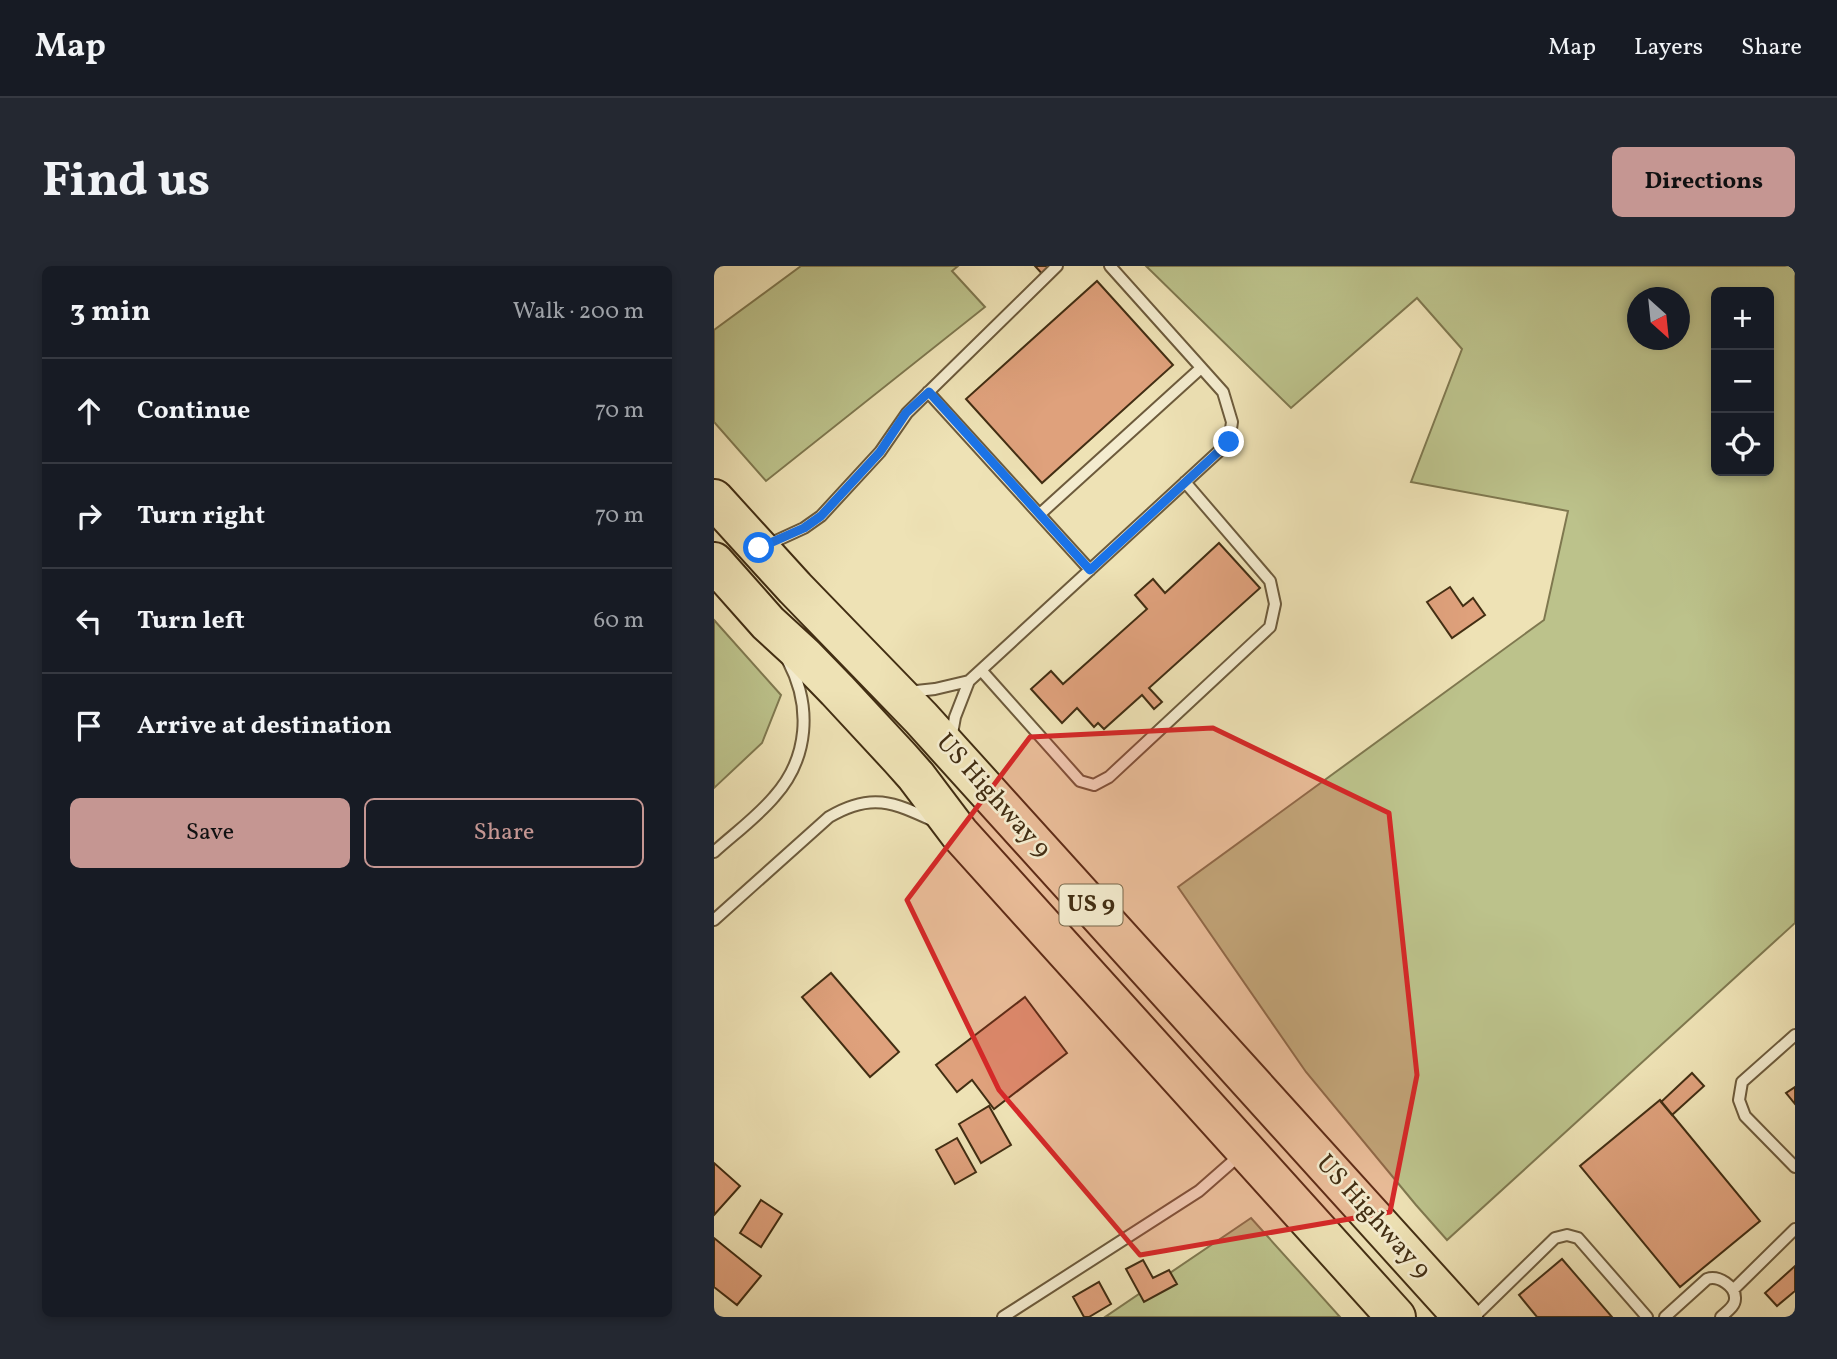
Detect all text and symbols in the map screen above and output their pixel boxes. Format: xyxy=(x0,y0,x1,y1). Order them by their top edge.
text: Map xyxy=(35,25,106,71)
text: Map xyxy=(1548,31,1596,65)
text: Layers xyxy=(1634,31,1703,65)
text: Share xyxy=(1741,31,1802,65)
button: Directions xyxy=(1612,147,1795,217)
text: Find us xyxy=(42,148,210,217)
north arrow xyxy=(1627,287,1690,350)
map controls xyxy=(1711,287,1774,476)
button: + xyxy=(1711,287,1774,350)
text: 3 min xyxy=(70,291,151,333)
text: Walk · 200 m xyxy=(513,296,644,328)
button: − xyxy=(1711,350,1774,413)
icon: ahead xyxy=(70,392,108,430)
text: Continue xyxy=(137,393,250,429)
text: 70 m xyxy=(595,395,644,427)
button: locate xyxy=(1711,413,1774,476)
route end xyxy=(1213,426,1244,457)
icon: right xyxy=(70,497,108,535)
text: Turn right xyxy=(137,498,265,534)
text: 70 m xyxy=(595,500,644,532)
route start xyxy=(743,532,774,563)
icon: left xyxy=(70,602,108,640)
text: Turn left xyxy=(137,603,245,639)
text: 60 m xyxy=(594,605,644,637)
icon: arrive xyxy=(70,707,108,745)
text: Arrive at destination xyxy=(137,708,392,744)
street label: US Highway 9 xyxy=(927,726,1059,866)
button: Save xyxy=(70,798,350,868)
button: Share xyxy=(364,798,644,868)
road number: US 9 xyxy=(1060,884,1122,926)
street label: US Highway 9 xyxy=(1307,1147,1439,1287)

